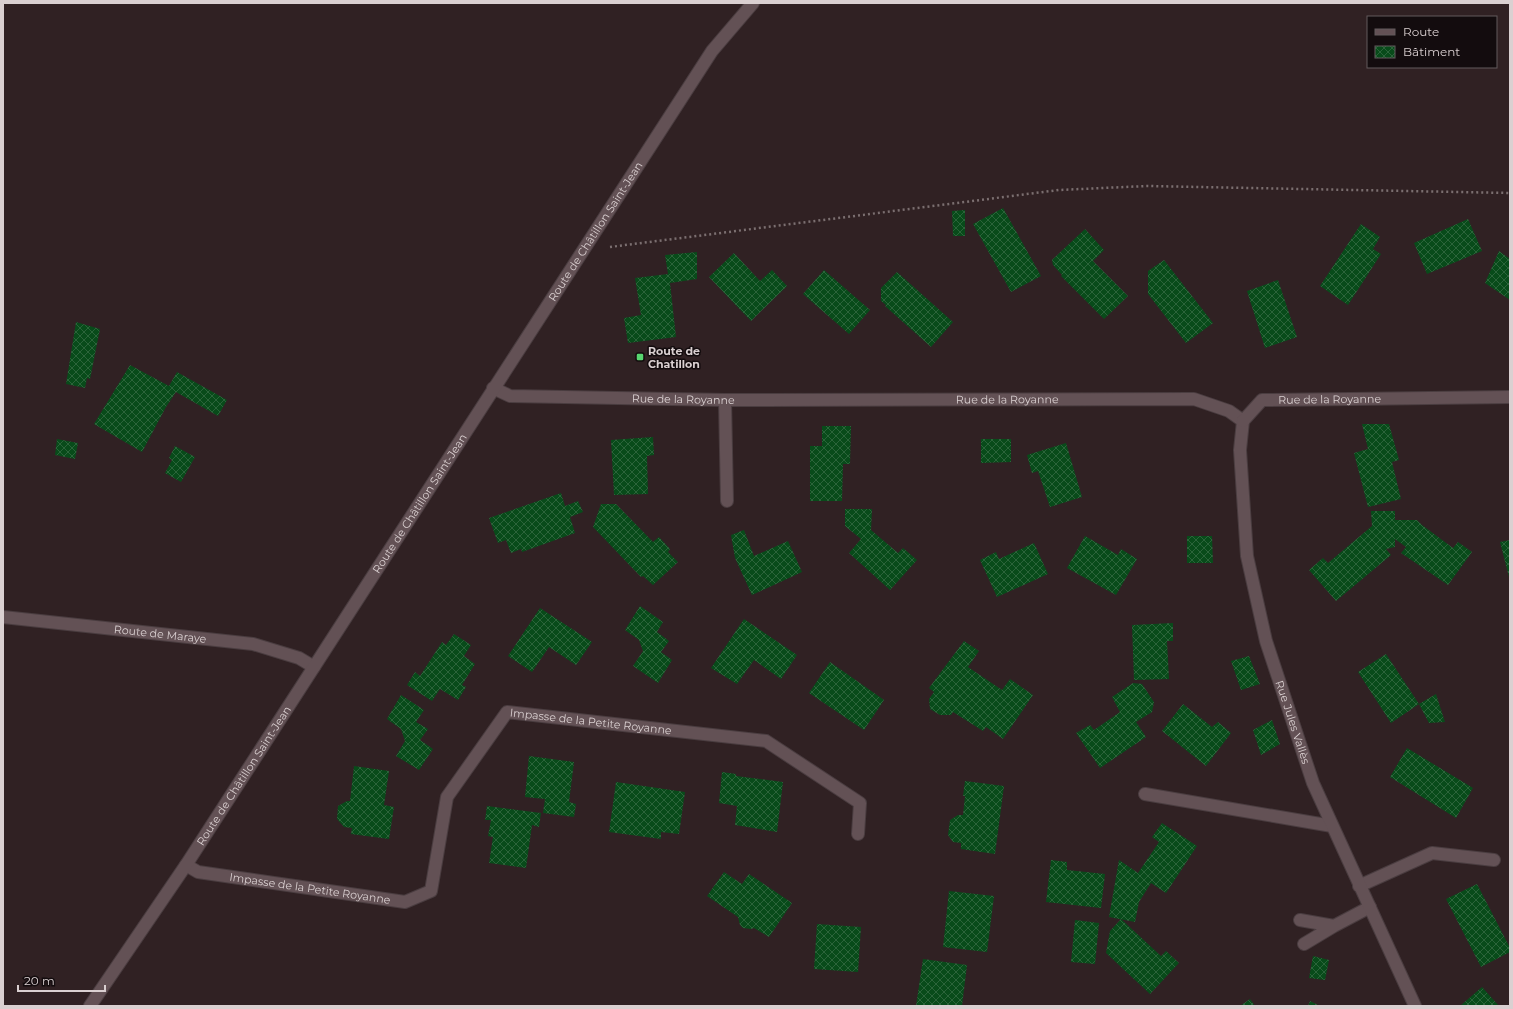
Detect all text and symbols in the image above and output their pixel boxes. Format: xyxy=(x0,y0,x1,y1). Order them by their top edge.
legend xyxy=(1367,16,1497,68)
text: Route xyxy=(1403,24,1439,39)
text: Bâtiment xyxy=(1403,44,1460,59)
street label: Route de Châtillon Saint-Jean xyxy=(545,159,646,304)
place label: Route de Chatillon xyxy=(648,344,700,371)
marker: Route de Chatillon xyxy=(635,352,645,362)
street label: Rue de la Royanne xyxy=(632,391,735,407)
street label: Rue de la Royanne xyxy=(956,392,1059,407)
street label: Rue de la Royanne xyxy=(1278,392,1381,407)
street label: Route de Châtillon Saint-Jean xyxy=(369,431,470,576)
street label: Route de Maraye xyxy=(113,622,207,646)
street label: Rue Jules Vallès xyxy=(1273,679,1313,766)
street label: Route de Châtillon Saint-Jean xyxy=(194,703,294,848)
street label: Impasse de la Petite Royanne xyxy=(509,705,673,737)
street label: Impasse de la Petite Royanne xyxy=(228,870,392,907)
scale bar xyxy=(18,967,105,993)
text: 20 m xyxy=(24,973,55,988)

